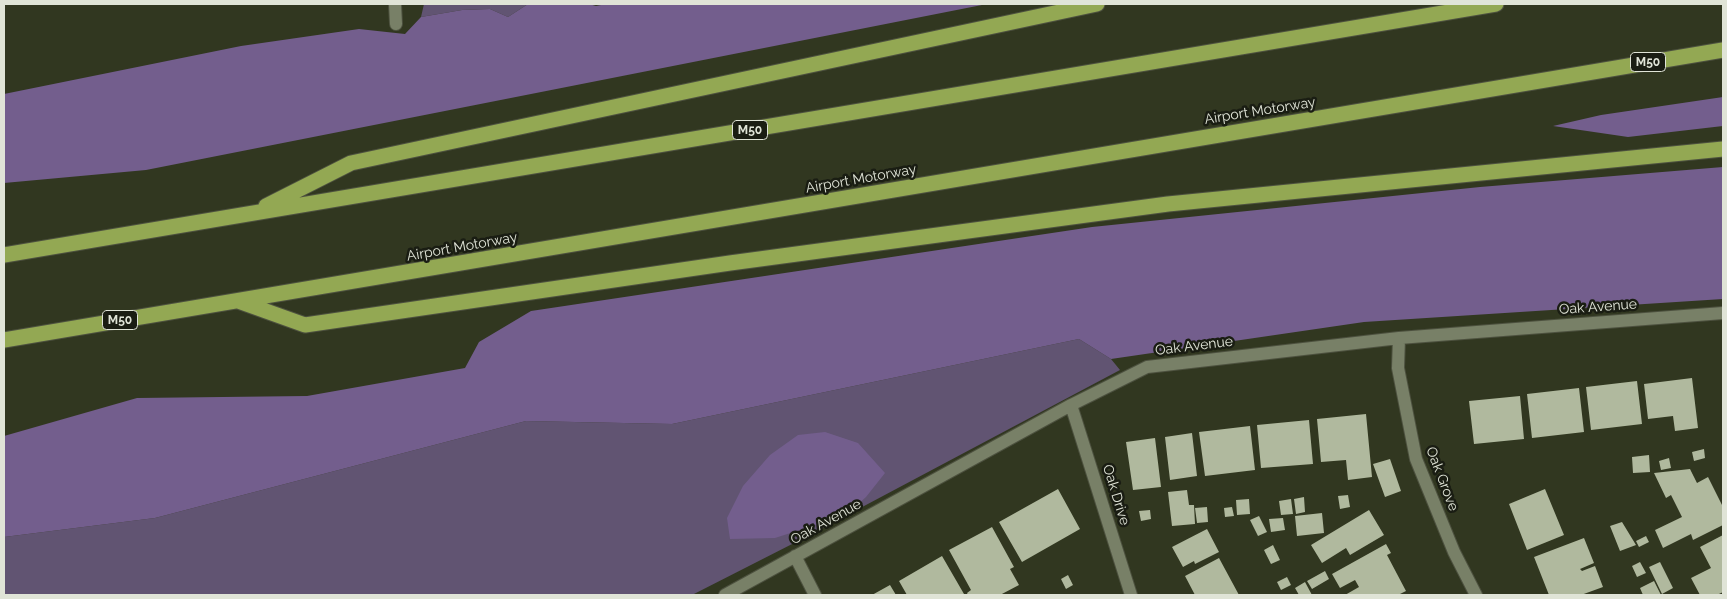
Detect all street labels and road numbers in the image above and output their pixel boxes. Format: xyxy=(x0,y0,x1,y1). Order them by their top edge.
road number: M50 xyxy=(1630,52,1666,72)
street label: Airport Motorway xyxy=(1203,94,1317,128)
road number: M50 xyxy=(732,120,768,140)
street label: Airport Motorway xyxy=(804,161,918,197)
street label: Airport Motorway xyxy=(405,229,519,265)
street label: Oak Avenue xyxy=(1558,296,1638,318)
road number: M50 xyxy=(102,310,138,330)
street label: Oak Avenue xyxy=(1154,333,1234,359)
street label: Oak Grove xyxy=(1422,445,1462,513)
street label: Oak Drive xyxy=(1099,463,1133,527)
street label: Oak Avenue xyxy=(788,496,864,548)

